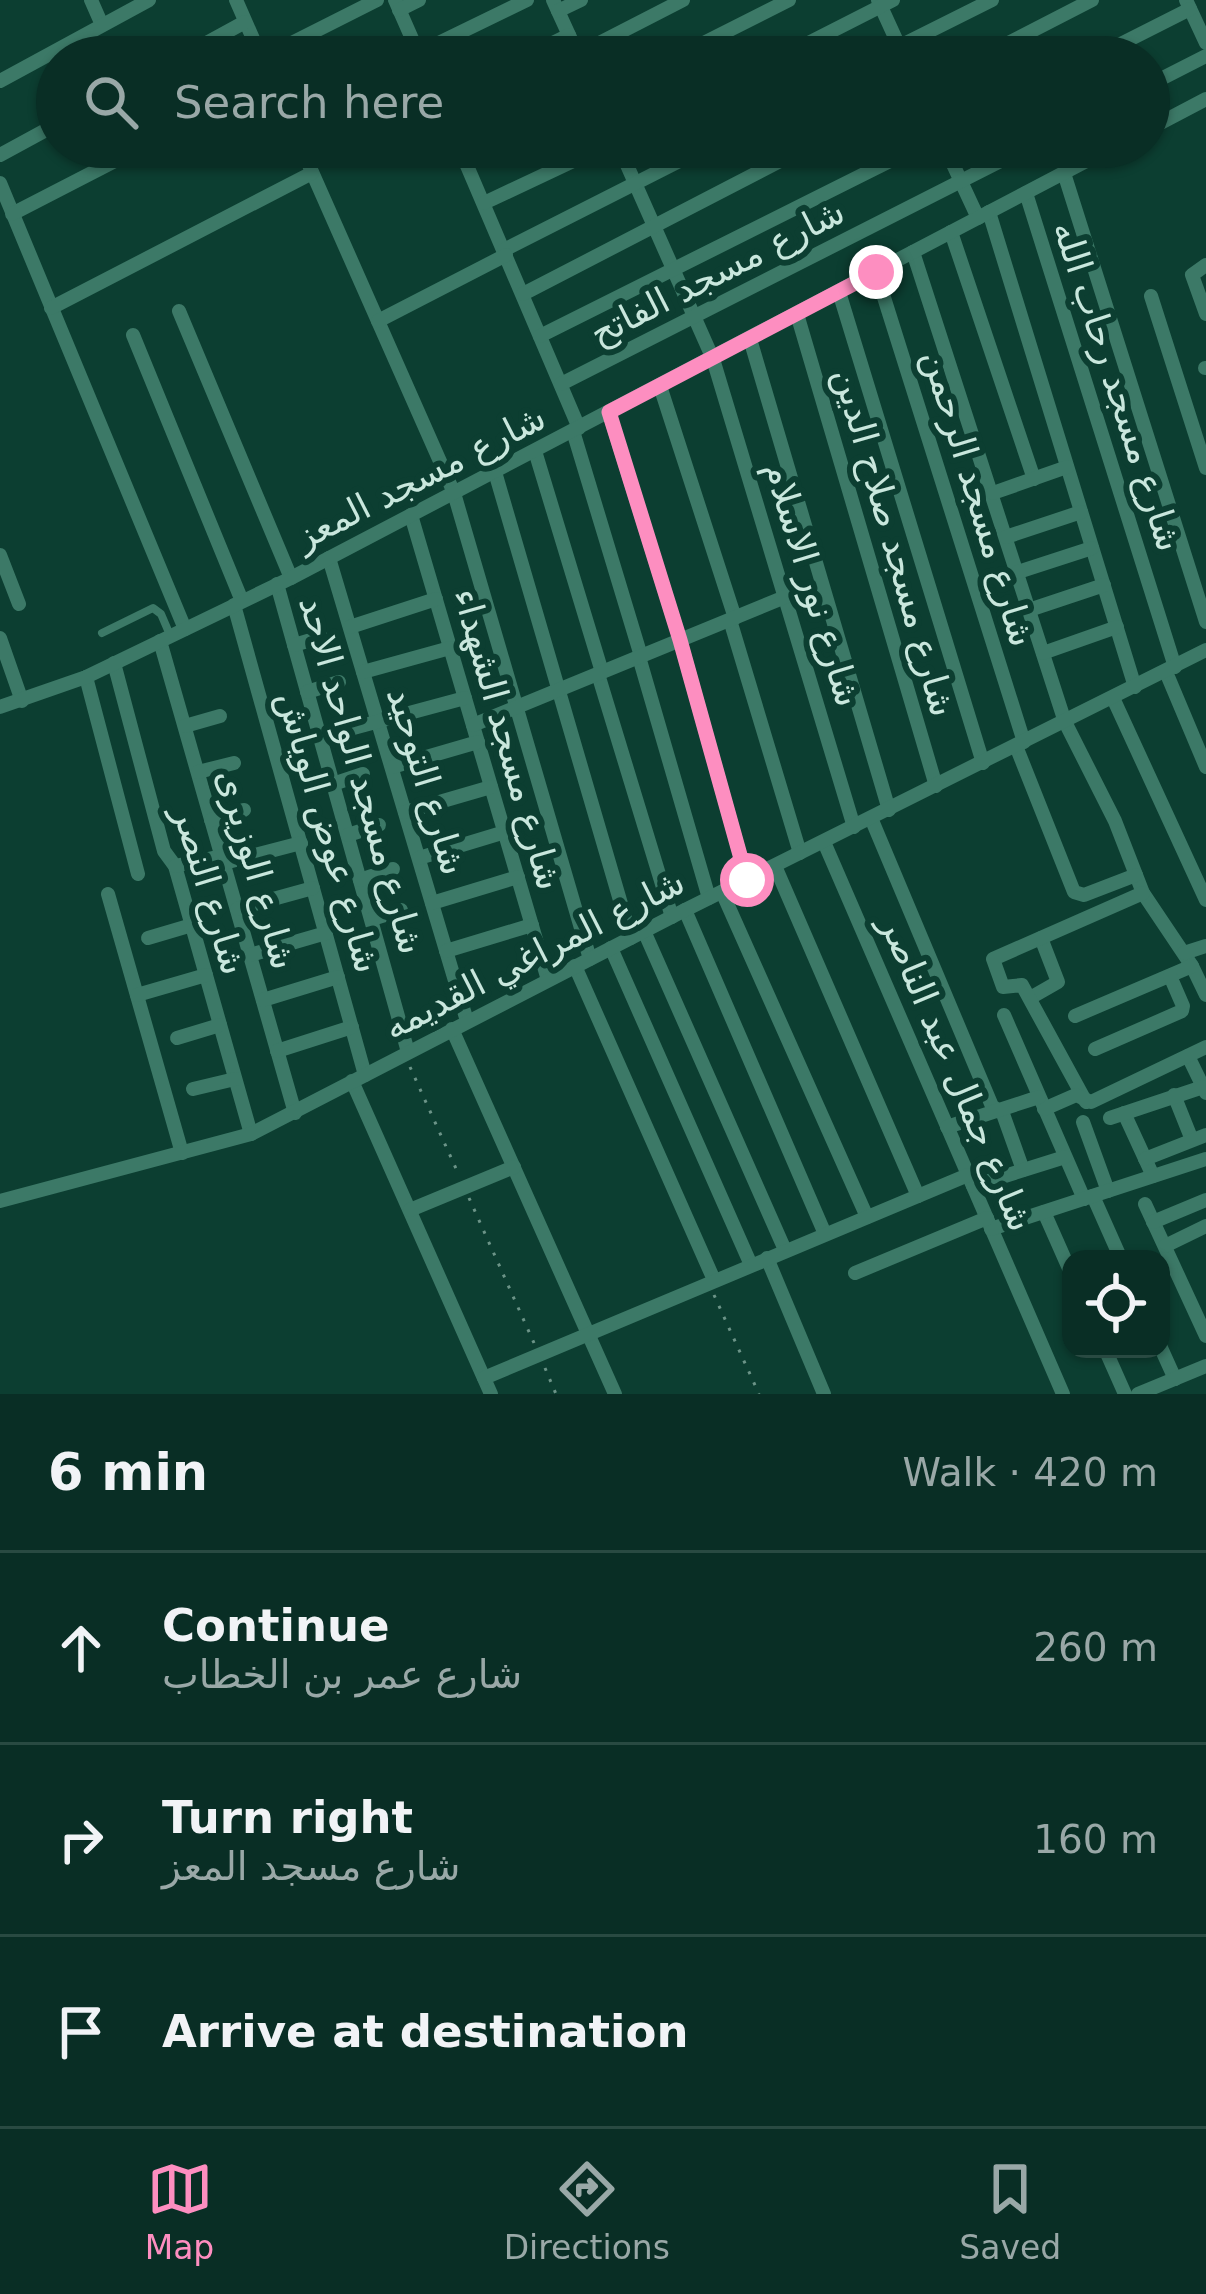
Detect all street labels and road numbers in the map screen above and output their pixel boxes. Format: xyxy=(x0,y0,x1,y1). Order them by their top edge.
street label: شارع مسجد الفاتح xyxy=(583,190,851,355)
street label: شارع مسجد رحاب الله xyxy=(1044,216,1191,556)
street label: شارع مسجد الرحمن xyxy=(913,345,1044,651)
street label: شارع مسجد صلاح الدين xyxy=(825,363,964,721)
street label: شارع مسجد المعز xyxy=(286,396,552,560)
street label: شارع نور الاسلام xyxy=(755,457,870,711)
street label: شارع مسجد الشهداء xyxy=(444,583,571,895)
street label: شارع مسجد الواحد الاحد xyxy=(290,591,433,959)
street label: شارع التوحيد xyxy=(378,682,475,880)
street label: شارع عوض الوياش xyxy=(268,686,389,978)
street label: شارع الوزيرى xyxy=(208,764,305,974)
street label: شارع النصر xyxy=(163,799,255,980)
street label: شارع المراغي القديمه xyxy=(377,860,691,1048)
street label: شارع جمال عبد الناصر xyxy=(870,907,1042,1237)

